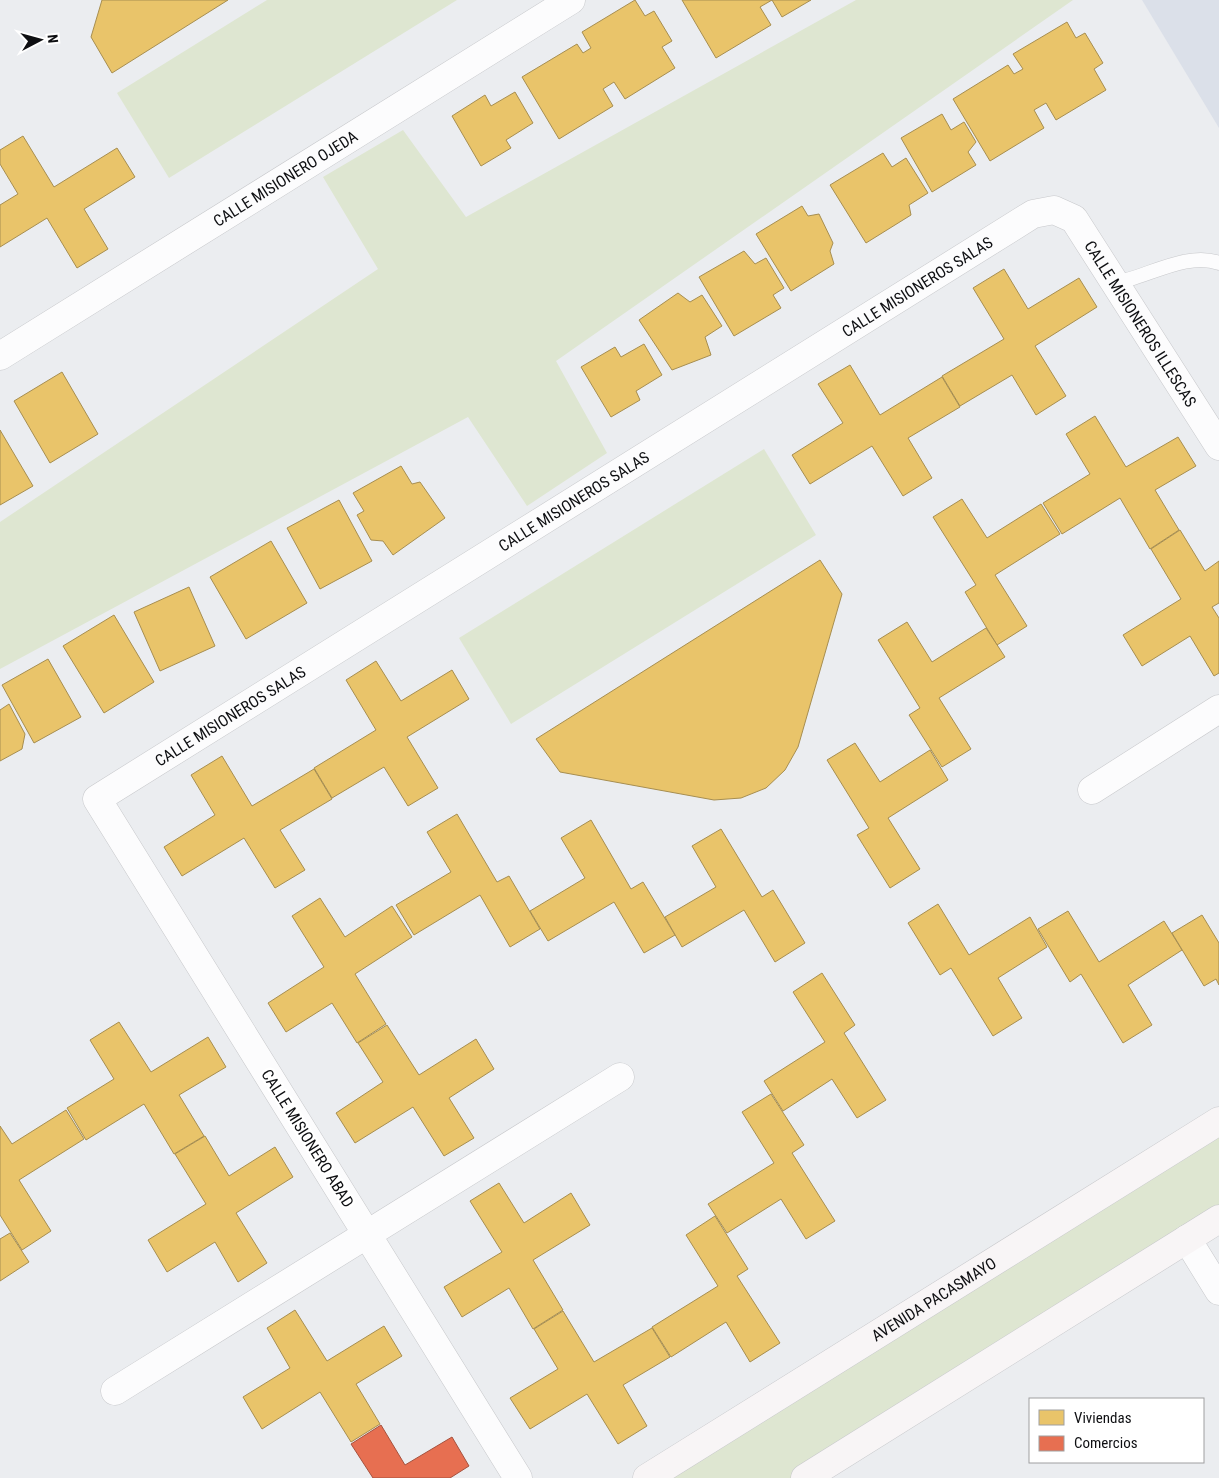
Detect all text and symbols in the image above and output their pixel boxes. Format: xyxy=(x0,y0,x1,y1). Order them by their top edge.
north arrow xyxy=(15,15,65,65)
text: N xyxy=(45,34,61,44)
street label: CALLE MISIONERO OJEDA xyxy=(210,127,361,231)
street label: CALLE MISIONEROS SALAS xyxy=(839,233,996,341)
street label: CALLE MISIONEROS ILLESCAS xyxy=(1080,237,1200,410)
street label: CALLE MISIONEROS SALAS xyxy=(495,447,653,556)
street label: CALLE MISIONEROS SALAS xyxy=(152,662,309,770)
street label: CALLE MISIONERO ABAD xyxy=(257,1066,358,1211)
street label: AVENIDA PACASMAYO xyxy=(868,1253,1000,1345)
legend xyxy=(1029,1398,1204,1463)
text: Viviendas xyxy=(1074,1409,1132,1427)
text: Comercios xyxy=(1074,1434,1138,1452)

